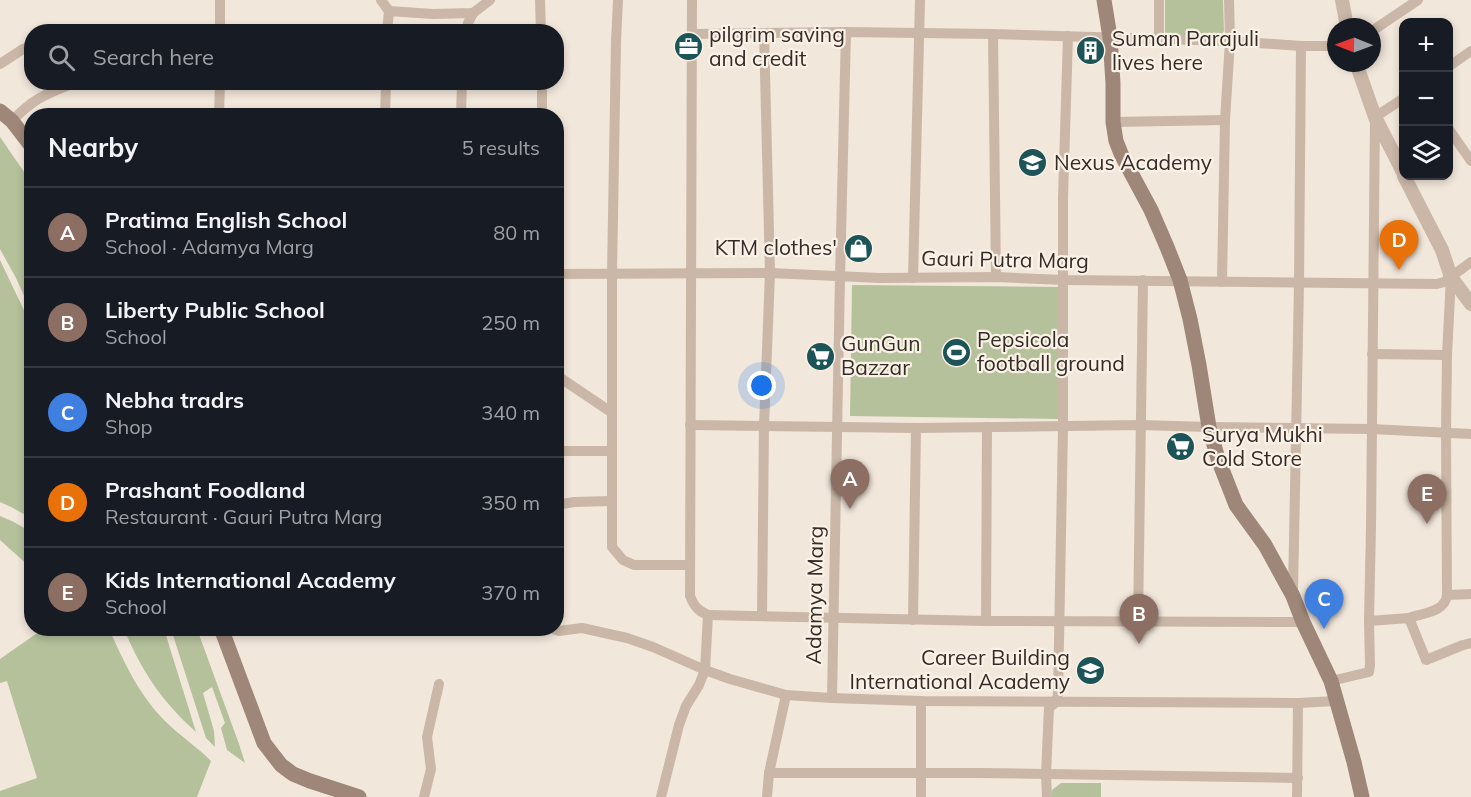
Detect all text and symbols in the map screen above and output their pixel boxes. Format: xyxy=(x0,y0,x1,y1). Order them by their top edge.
north arrow xyxy=(1327,18,1381,72)
map controls xyxy=(1399,18,1453,180)
button: + xyxy=(1399,18,1453,72)
place label: pilgrim saving and credit xyxy=(709,21,845,71)
search box xyxy=(24,24,564,90)
place label: Suman Parajuli lives here xyxy=(1112,25,1259,75)
office icon: pilgrim saving and credit xyxy=(672,31,704,63)
building icon: Suman Parajuli lives here xyxy=(1075,35,1107,67)
icon: search xyxy=(45,41,78,74)
text: Search here xyxy=(93,43,214,71)
button: − xyxy=(1399,72,1453,126)
button: layers xyxy=(1399,126,1453,180)
text: Nearby xyxy=(48,131,138,164)
text: 5 results xyxy=(462,135,540,160)
school or university icon: Nexus Academy xyxy=(1017,147,1049,179)
place label: Nexus Academy xyxy=(1054,149,1212,175)
text: Pratima English School xyxy=(105,206,347,234)
text: A xyxy=(60,220,75,245)
text: 80 m xyxy=(493,220,540,245)
pin: D xyxy=(1380,220,1418,270)
shop icon: KTM clothes' xyxy=(842,232,874,264)
text: School · Adamya Marg xyxy=(105,234,314,259)
place label: KTM clothes' xyxy=(715,234,837,260)
street label: Gauri Putra Marg xyxy=(921,245,1089,273)
text: Liberty Public School xyxy=(105,296,325,324)
text: B xyxy=(61,310,74,335)
text: 250 m xyxy=(481,310,540,335)
text: School xyxy=(105,324,167,349)
place label: Pepsicola football ground xyxy=(977,326,1125,376)
place label: GunGun Bazzar xyxy=(841,330,921,380)
sports icon: Pepsicola football ground xyxy=(940,336,972,368)
supermarket icon: GunGun Bazzar xyxy=(804,340,836,372)
your location xyxy=(747,371,776,400)
text: Nebha tradrs xyxy=(105,386,244,414)
text: C xyxy=(61,400,74,425)
text: 340 m xyxy=(481,400,540,425)
text: Shop xyxy=(105,414,153,439)
place label: Surya Mukhi Cold Store xyxy=(1202,421,1323,471)
supermarket icon: Surya Mukhi Cold Store xyxy=(1165,431,1197,463)
pin: A xyxy=(830,460,870,509)
pin: E xyxy=(1408,474,1446,524)
text: Prashant Foodland xyxy=(105,476,305,504)
text: D xyxy=(60,490,75,515)
text: 350 m xyxy=(481,490,540,515)
text: Restaurant · Gauri Putra Marg xyxy=(105,504,382,529)
street label: Adamya Marg xyxy=(800,525,828,665)
text: Kids International Academy xyxy=(105,566,396,594)
text: E xyxy=(62,580,73,605)
text: 370 m xyxy=(481,580,540,605)
pin: C xyxy=(1304,580,1344,629)
text: School xyxy=(105,594,167,619)
pin: B xyxy=(1120,594,1158,644)
place label: Career Building International Academy xyxy=(850,644,1070,694)
school or university icon: Career Building International Academy xyxy=(1075,654,1107,686)

